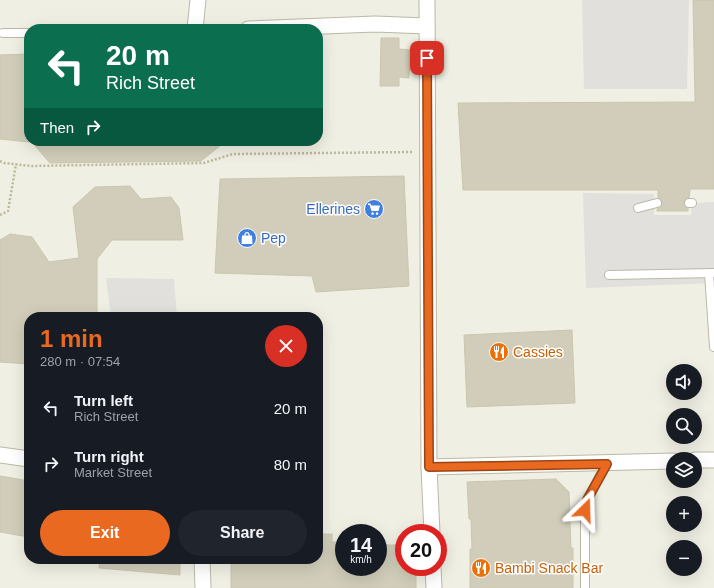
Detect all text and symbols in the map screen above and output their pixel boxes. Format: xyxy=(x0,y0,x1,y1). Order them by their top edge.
icon: left xyxy=(40,40,92,92)
text: 20 m xyxy=(106,40,170,71)
pin xyxy=(410,41,444,75)
icon: arrive xyxy=(416,47,438,69)
text: Rich Street xyxy=(106,73,195,93)
icon: right xyxy=(82,116,104,138)
text: Then xyxy=(40,119,74,136)
supermarket icon: Ellerines xyxy=(363,198,385,220)
place label: Ellerines xyxy=(306,201,360,217)
shop icon: Pep xyxy=(236,227,258,249)
place label: Pep xyxy=(261,230,286,246)
text: 1 min xyxy=(40,325,103,352)
button: close xyxy=(265,325,307,367)
restaurant icon: Cassies xyxy=(488,341,510,363)
place label: Cassies xyxy=(513,344,563,360)
text: 280 m · 07:54 xyxy=(40,354,120,369)
map controls xyxy=(666,364,702,576)
button: sound xyxy=(666,364,702,400)
text: Turn left xyxy=(74,392,133,409)
icon: left xyxy=(40,397,62,419)
text: 20 m xyxy=(274,400,307,417)
button: search xyxy=(666,408,702,444)
text: Rich Street xyxy=(74,409,138,424)
text: Turn right xyxy=(74,448,144,465)
button: layers xyxy=(666,452,702,488)
icon: right xyxy=(40,453,62,475)
text: 80 m xyxy=(274,456,307,473)
text: Market Street xyxy=(74,465,152,480)
position arrow xyxy=(564,489,606,531)
button: + xyxy=(666,496,702,532)
button: Exit xyxy=(40,510,170,556)
button: Share xyxy=(178,510,307,556)
speed limit sign: 20 xyxy=(395,524,447,576)
text: 14 xyxy=(350,534,372,556)
button: − xyxy=(666,540,702,576)
text: km/h xyxy=(350,554,372,565)
restaurant icon: Bambi Snack Bar xyxy=(470,557,492,579)
place label: Bambi Snack Bar xyxy=(495,560,603,576)

